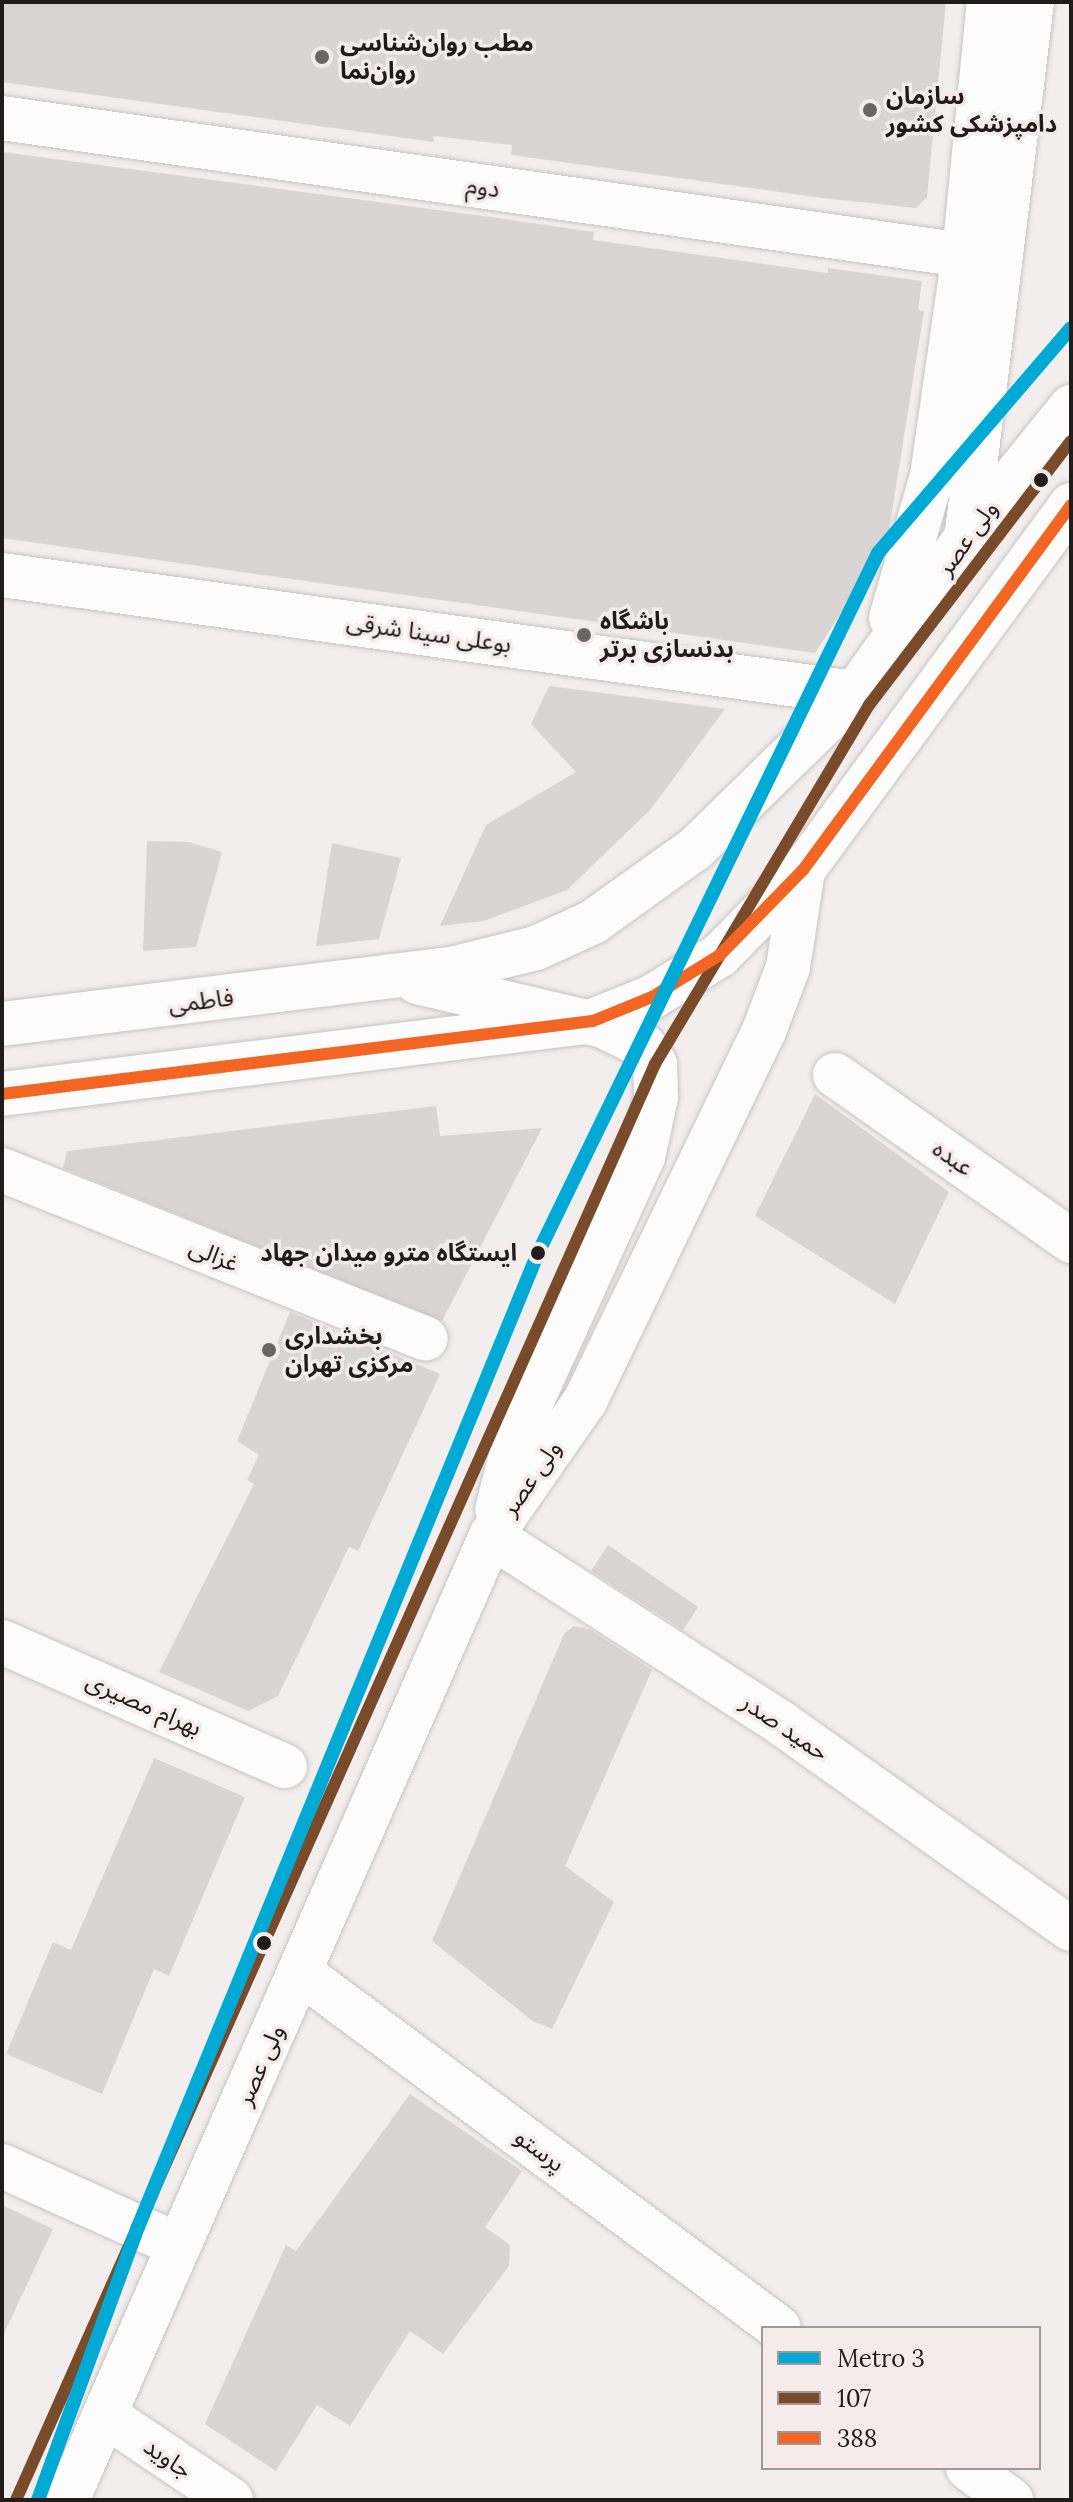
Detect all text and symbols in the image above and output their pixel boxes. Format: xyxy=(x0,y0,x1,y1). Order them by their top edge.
place label: مطب روان‌شناسی روان‌نما xyxy=(340,29,534,85)
marker: مطب روان‌شناسی روان‌نما xyxy=(311,46,333,68)
place label: سازمان دامپزشکی کشور xyxy=(886,82,1057,138)
marker: سازمان دامپزشکی کشور xyxy=(861,101,879,119)
street label: دوم xyxy=(464,170,502,204)
unlabelled marker xyxy=(1033,472,1049,488)
street label: ولی عصر xyxy=(930,495,1004,581)
street label: بوعلی سینا شرقی xyxy=(345,607,513,659)
place label: باشگاه بدنسازی برتر xyxy=(600,607,734,663)
marker: باشگاه بدنسازی برتر xyxy=(575,626,593,644)
street label: فاطمی xyxy=(167,983,235,1019)
street label: عبده xyxy=(927,1134,979,1182)
street label: غزالی xyxy=(185,1232,243,1278)
place label: ایستگاه مترو میدان جهاد xyxy=(260,1239,517,1267)
marker: ایستگاه مترو میدان جهاد xyxy=(524,1239,552,1267)
place label: بخشداری مرکزی تهران xyxy=(285,1322,413,1378)
marker: بخشداری مرکزی تهران xyxy=(260,1341,278,1359)
street label: ولی عصر xyxy=(495,1435,567,1521)
street label: بهرام مصیری xyxy=(82,1666,206,1742)
street label: حمید صدر xyxy=(736,1687,834,1767)
unlabelled marker xyxy=(256,1935,272,1951)
street label: ولی عصر xyxy=(229,2020,291,2110)
street label: پرستو xyxy=(509,2122,571,2178)
legend xyxy=(761,2326,1041,2470)
text: Metro 3 xyxy=(837,2343,925,2374)
text: 107 xyxy=(837,2383,871,2414)
text: 388 xyxy=(837,2423,877,2454)
street label: جاوید xyxy=(138,2432,198,2484)

